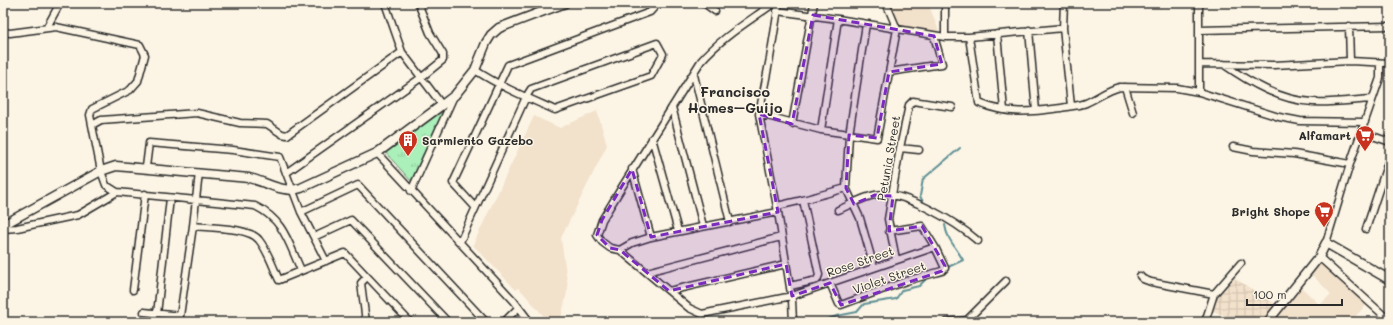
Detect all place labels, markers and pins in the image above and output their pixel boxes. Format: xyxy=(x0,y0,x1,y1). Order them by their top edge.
supermarket icon: Alfamart xyxy=(1354,124,1376,152)
place label: Alfamart xyxy=(1298,127,1351,143)
building icon: Sarmiento Gazebo xyxy=(397,129,419,157)
place label: Sarmiento Gazebo xyxy=(422,132,533,148)
supermarket icon: Bright Shope xyxy=(1313,200,1335,228)
place label: Bright Shope xyxy=(1231,203,1310,219)

